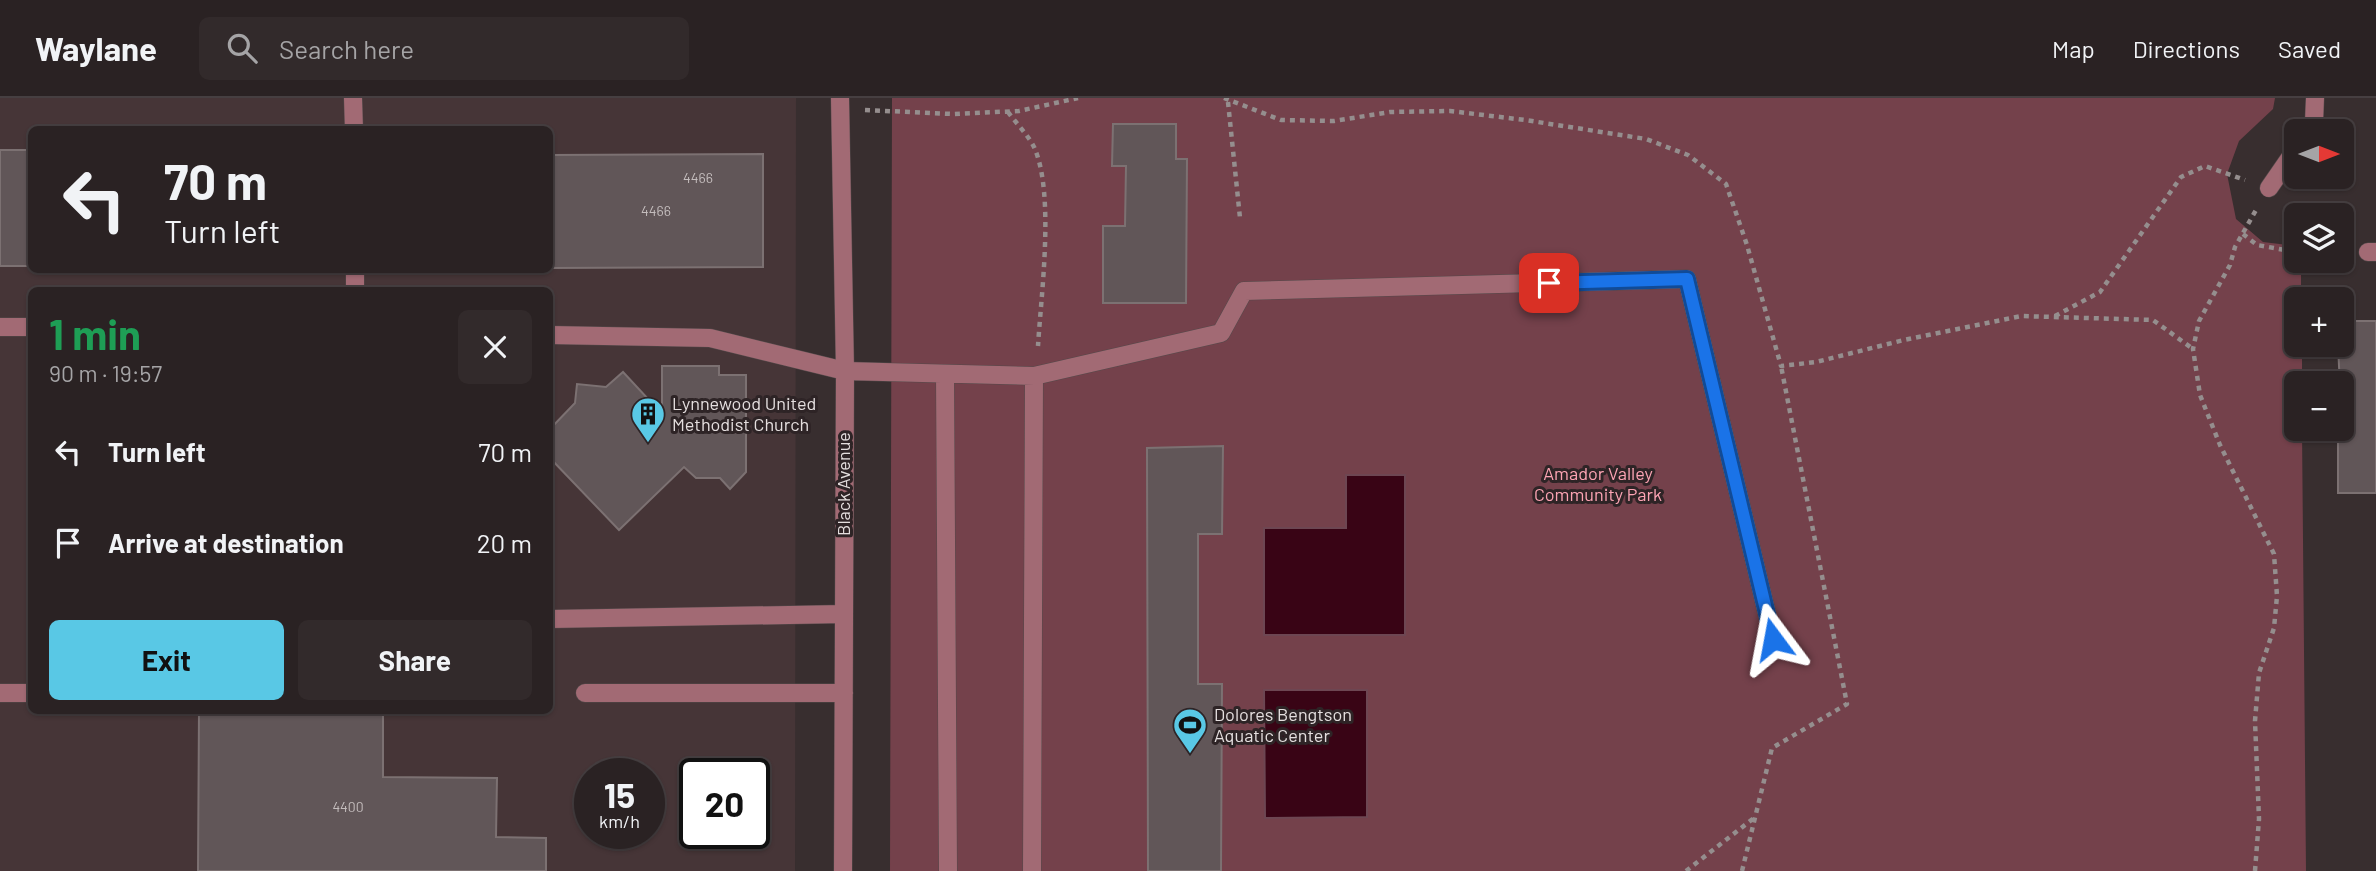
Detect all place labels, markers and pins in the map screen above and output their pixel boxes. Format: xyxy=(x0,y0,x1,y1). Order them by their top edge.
pin xyxy=(1519,253,1579,313)
place label: Lynnewood United Methodist Church xyxy=(672,392,816,435)
building icon: Lynnewood United Methodist Church xyxy=(629,395,667,444)
place label: Dolores Bengtson Aquatic Center xyxy=(1214,703,1352,746)
sports icon: Dolores Bengtson Aquatic Center xyxy=(1171,706,1209,755)

